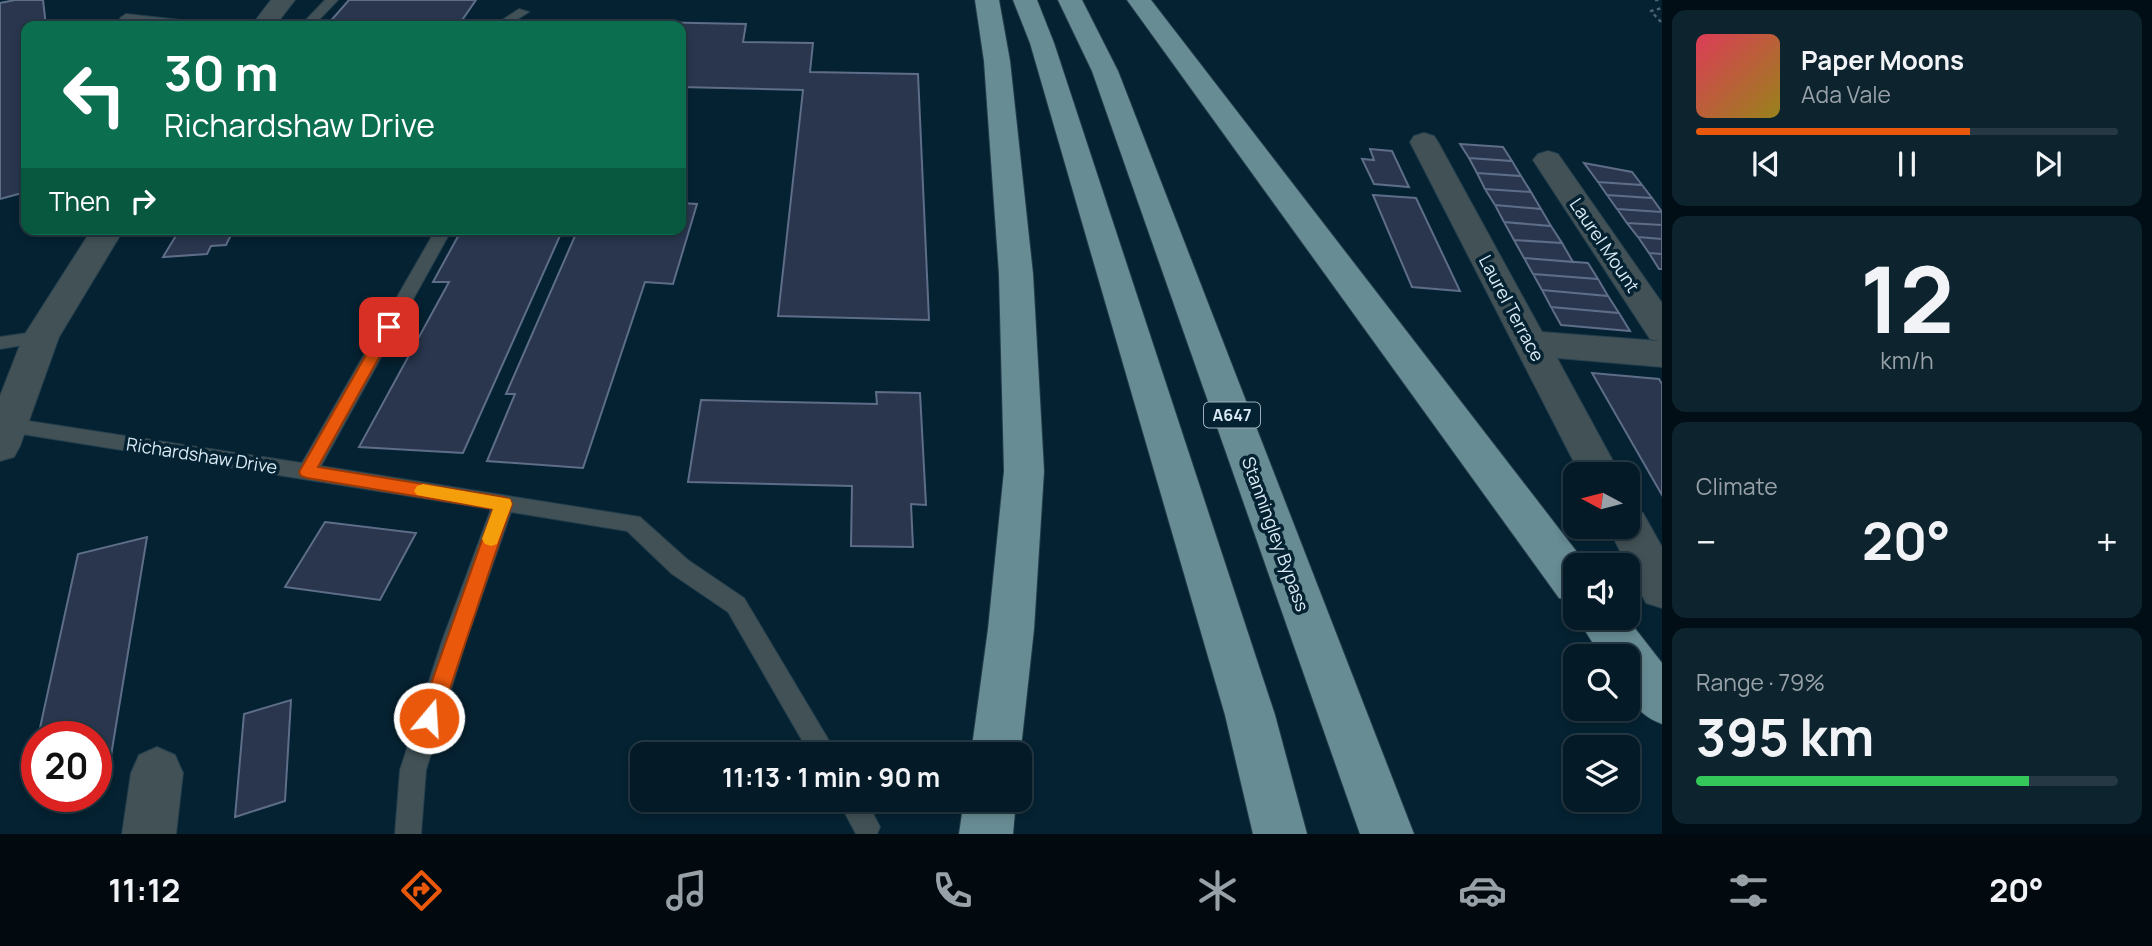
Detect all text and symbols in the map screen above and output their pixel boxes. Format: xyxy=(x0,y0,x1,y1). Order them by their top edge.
text: 30 m xyxy=(164,39,279,106)
text: Paper Moons xyxy=(1801,42,1964,78)
icon: left xyxy=(49,49,140,140)
text: Ada Vale xyxy=(1801,78,1891,110)
text: Richardshaw Drive xyxy=(164,103,435,147)
icon: previous xyxy=(1747,145,1785,183)
icon: pause xyxy=(1888,145,1926,183)
icon: next xyxy=(2029,145,2067,183)
icon: right xyxy=(124,182,162,220)
text: Then xyxy=(49,183,110,219)
street label: Laurel Mount xyxy=(1565,193,1645,297)
text: 12 xyxy=(1860,236,1954,360)
street label: Laurel Terrace xyxy=(1474,251,1550,365)
pin xyxy=(359,297,419,357)
icon: arrive xyxy=(370,308,408,346)
text: km/h xyxy=(1880,344,1934,376)
road number: A647 xyxy=(1204,402,1260,428)
street label: Richardshaw Drive xyxy=(125,431,279,479)
street label: Stanningley Bypass xyxy=(1237,453,1315,615)
north arrow xyxy=(1563,462,1640,539)
map controls xyxy=(1563,462,1640,812)
text: Climate xyxy=(1696,470,1778,502)
text: 20° xyxy=(1862,505,1951,576)
text: − xyxy=(1696,515,1717,567)
text: + xyxy=(2096,515,2118,567)
button: sound xyxy=(1563,553,1640,630)
button: search xyxy=(1563,644,1640,721)
text: Range · 79% xyxy=(1696,666,1825,698)
position arrow xyxy=(392,681,466,755)
text: 395 km xyxy=(1696,701,1874,772)
speed limit sign: 20 xyxy=(21,721,112,812)
button: layers xyxy=(1563,735,1640,812)
text: 11:13 · 1 min · 90 m xyxy=(722,759,940,795)
icon: directions xyxy=(397,866,446,915)
icon: music xyxy=(662,866,711,915)
icon: phone xyxy=(928,866,977,915)
icon: climate xyxy=(1193,866,1242,915)
icon: car xyxy=(1458,866,1507,915)
icon: filters xyxy=(1724,866,1773,915)
text: 11:12 xyxy=(108,868,180,912)
text: 20° xyxy=(1989,868,2044,912)

